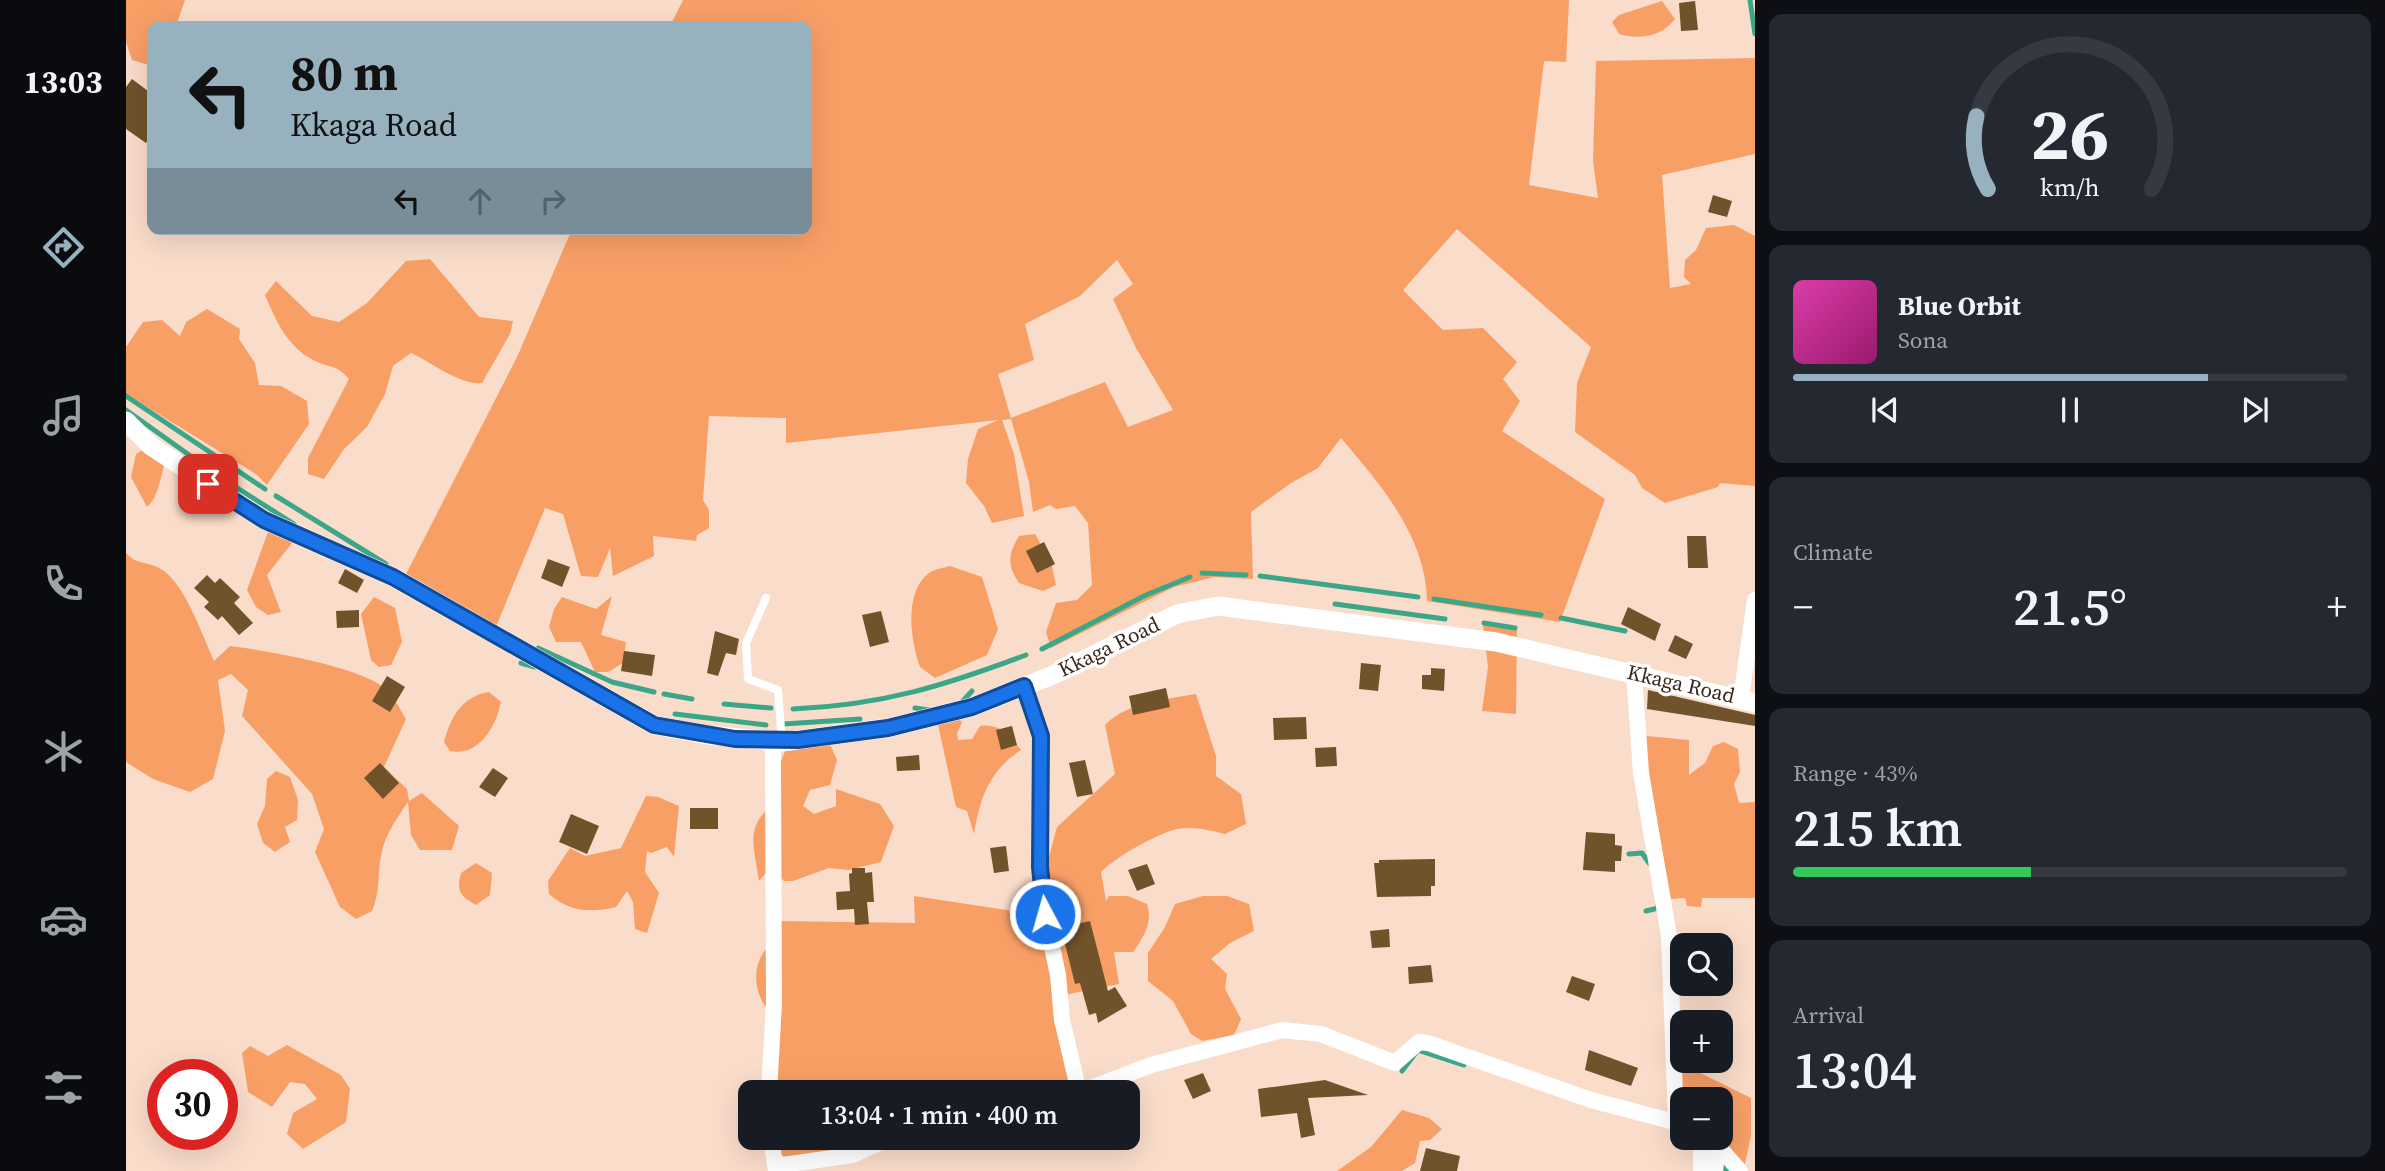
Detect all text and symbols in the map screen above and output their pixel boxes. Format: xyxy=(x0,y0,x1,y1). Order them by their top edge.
text: 80 m xyxy=(290,39,398,106)
icon: left xyxy=(175,49,266,140)
text: 13:03 xyxy=(24,60,102,104)
text: 26 xyxy=(2031,84,2109,183)
text: Kkaga Road xyxy=(290,103,457,147)
text: km/h xyxy=(2040,170,2100,204)
icon: left xyxy=(388,182,426,220)
icon: ahead xyxy=(461,182,499,220)
icon: right xyxy=(534,182,572,220)
icon: directions xyxy=(39,223,88,272)
text: Blue Orbit xyxy=(1898,288,2021,324)
text: Sona xyxy=(1898,324,1948,356)
icon: music xyxy=(39,391,88,440)
icon: previous xyxy=(1866,391,1904,429)
icon: pause xyxy=(2051,391,2089,429)
icon: next xyxy=(2236,391,2274,429)
pin xyxy=(178,454,238,514)
icon: arrive xyxy=(189,465,227,503)
text: Climate xyxy=(1793,536,1873,568)
icon: phone xyxy=(39,559,88,608)
text: 21.5° xyxy=(2013,571,2127,642)
text: − xyxy=(1793,581,1813,633)
text: + xyxy=(2327,581,2347,633)
street label: Kkaga Road xyxy=(1053,609,1164,684)
street label: Kkaga Road xyxy=(1624,657,1738,710)
icon: climate xyxy=(39,727,88,776)
text: Range · 43% xyxy=(1793,757,1918,789)
text: 215 km xyxy=(1793,792,1962,863)
position arrow xyxy=(1008,877,1082,951)
icon: car xyxy=(39,895,88,944)
map controls xyxy=(1670,933,1733,1150)
button: search xyxy=(1670,933,1733,996)
text: Arrival xyxy=(1793,999,1864,1031)
button: + xyxy=(1670,1010,1733,1073)
text: 13:04 xyxy=(1793,1034,1917,1105)
speed limit sign: 30 xyxy=(147,1059,238,1150)
icon: filters xyxy=(39,1063,88,1112)
button: − xyxy=(1670,1087,1733,1150)
text: 13:04 · 1 min · 400 m xyxy=(820,1097,1058,1133)

